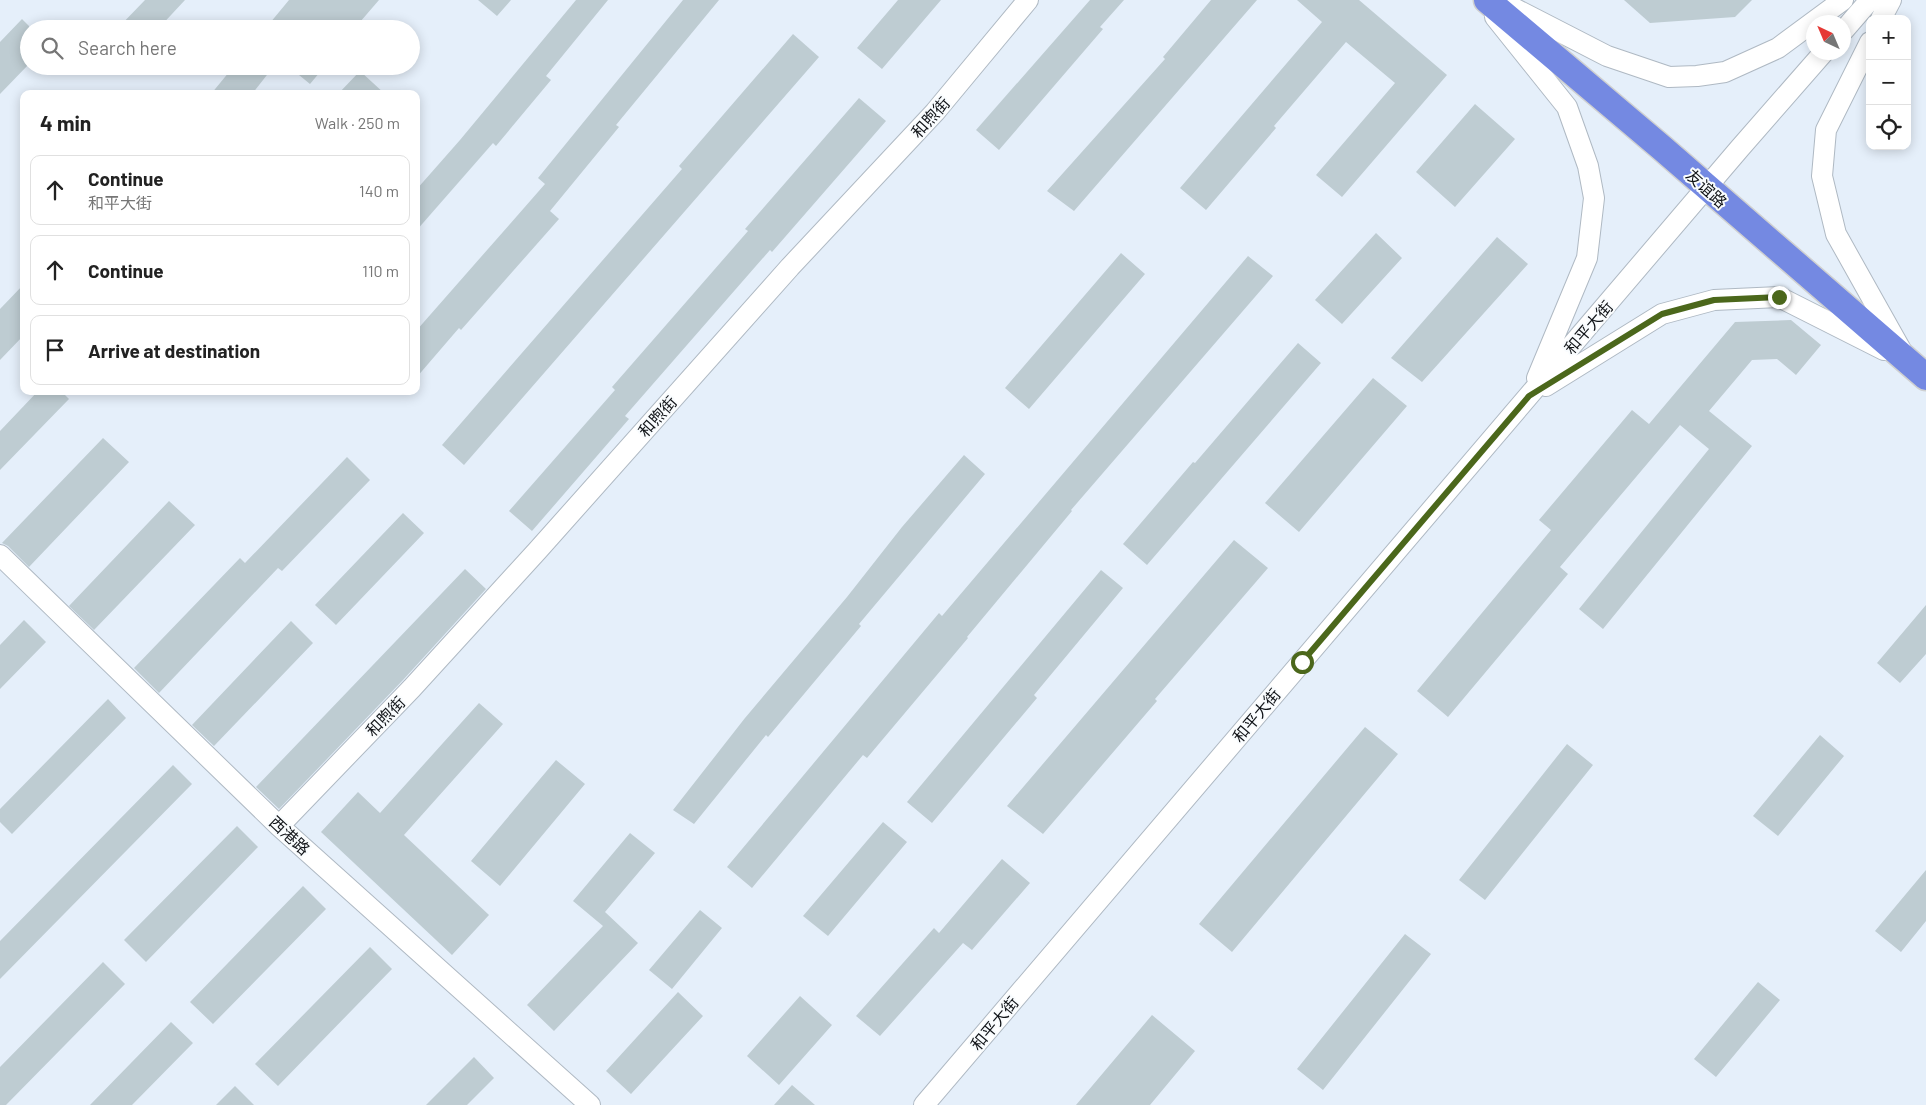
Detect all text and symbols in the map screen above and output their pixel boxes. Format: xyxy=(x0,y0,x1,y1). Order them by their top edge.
north arrow xyxy=(1806,15,1851,60)
map controls xyxy=(1866,15,1911,150)
button: + xyxy=(1866,15,1911,60)
search box xyxy=(20,20,420,75)
icon: search xyxy=(38,34,66,62)
text: Search here xyxy=(78,36,177,59)
button: − xyxy=(1866,60,1911,105)
street label: 和煦街 xyxy=(907,93,953,141)
button: locate xyxy=(1866,105,1911,150)
text: 4 min xyxy=(40,110,91,135)
text: Walk · 250 m xyxy=(315,113,400,132)
street label: 友谊路 xyxy=(1683,165,1731,211)
text: Continue xyxy=(88,167,164,190)
icon: ahead xyxy=(41,176,69,204)
text: 140 m xyxy=(359,181,399,200)
text: 和平大街 xyxy=(88,193,152,212)
icon: ahead xyxy=(41,256,69,284)
text: Continue xyxy=(88,259,164,282)
text: 110 m xyxy=(362,261,399,280)
route end xyxy=(1768,286,1791,309)
street label: 和平大街 xyxy=(1560,297,1616,357)
icon: arrive xyxy=(41,336,69,364)
text: Arrive at destination xyxy=(88,339,260,362)
street label: 和煦街 xyxy=(634,392,680,440)
route start xyxy=(1291,651,1314,674)
street label: 和平大街 xyxy=(1228,684,1284,746)
street label: 和煦街 xyxy=(361,692,409,740)
street label: 西港路 xyxy=(266,812,314,858)
street label: 和平大街 xyxy=(966,992,1022,1054)

